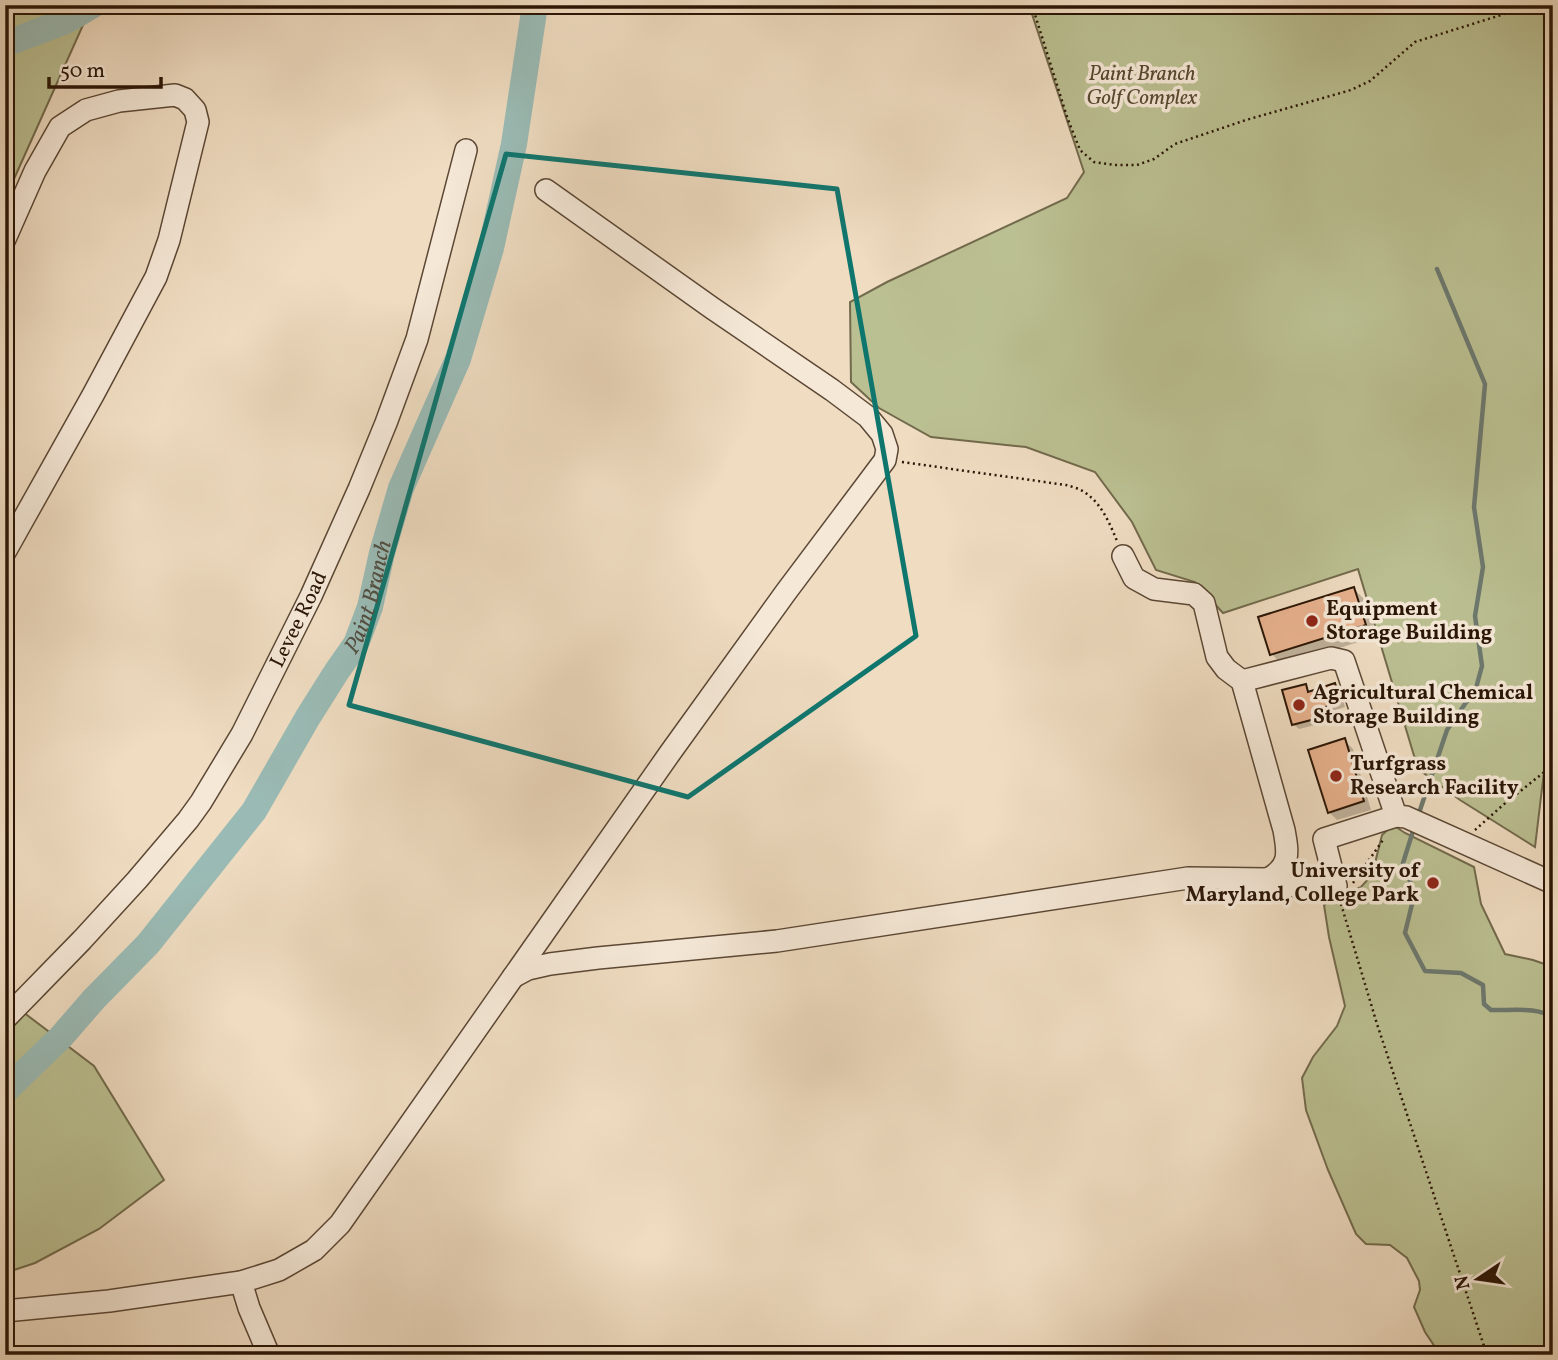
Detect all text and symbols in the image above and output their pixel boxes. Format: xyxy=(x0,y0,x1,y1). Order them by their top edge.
scale bar xyxy=(49,46,161,90)
text: 50 m xyxy=(60,57,105,86)
park label: Paint Branch Golf Complex xyxy=(1087,60,1198,113)
water label: Paint Branch xyxy=(337,536,401,661)
street label: Levee Road xyxy=(263,567,335,673)
place label: Equipment Storage Building xyxy=(1326,595,1492,648)
marker: Equipment Storage Building xyxy=(1304,613,1320,629)
place label: Agricultural Chemical Storage Building xyxy=(1313,679,1533,732)
marker: Agricultural Chemical Storage Building xyxy=(1291,697,1307,713)
place label: Turfgrass Research Facility xyxy=(1350,750,1519,803)
marker: Turfgrass Research Facility xyxy=(1328,768,1344,784)
place label: University of Maryland, College Park xyxy=(1186,857,1421,910)
marker: University of Maryland, College Park xyxy=(1425,875,1441,891)
north arrow xyxy=(1442,1244,1512,1314)
text: N xyxy=(1449,1273,1478,1292)

